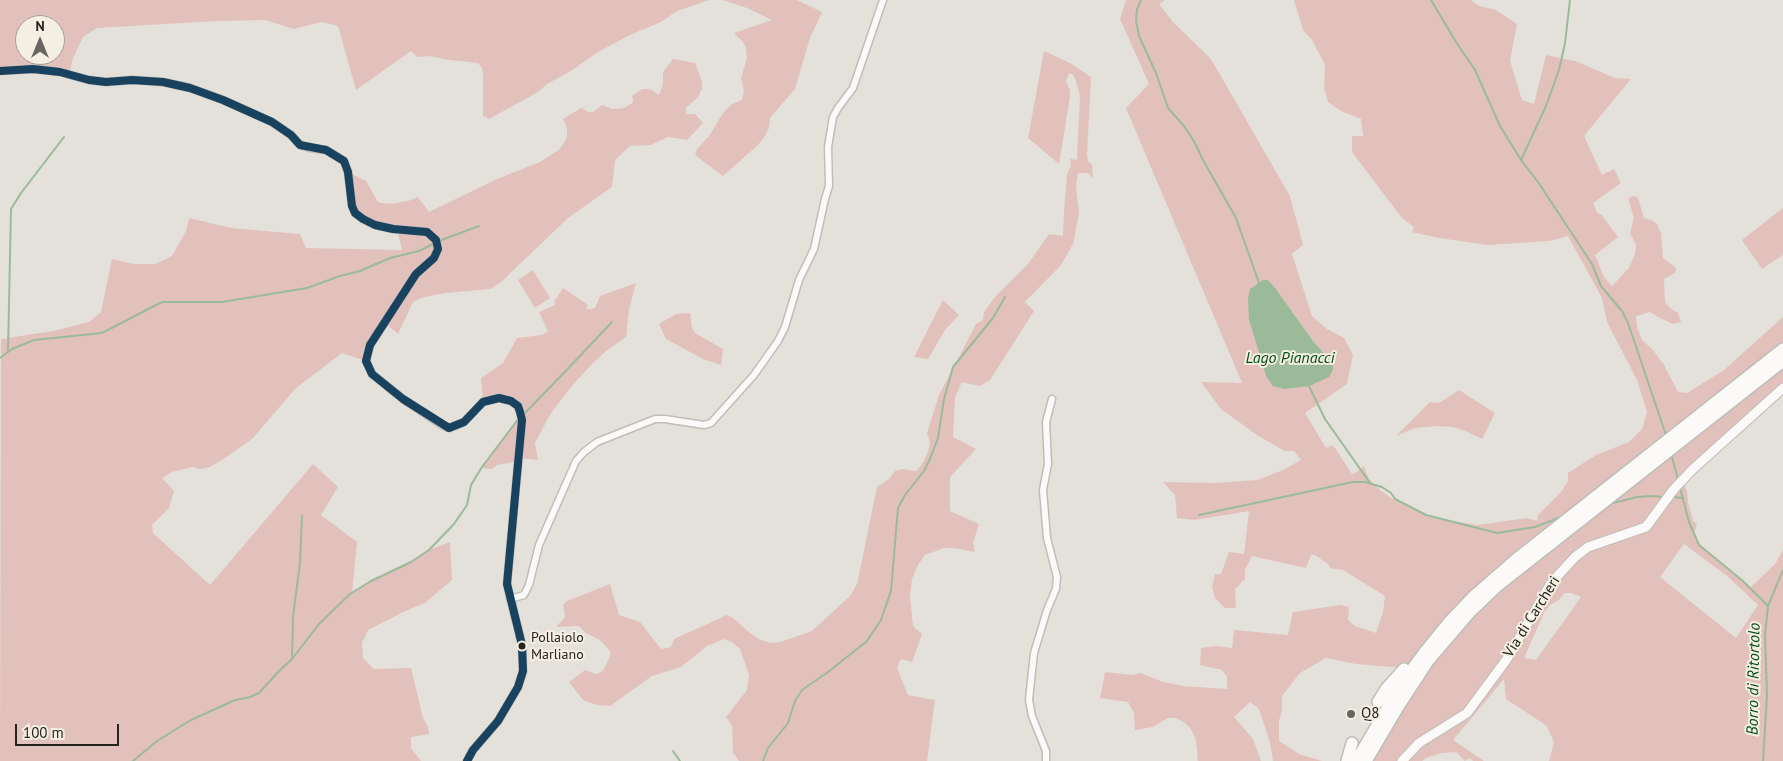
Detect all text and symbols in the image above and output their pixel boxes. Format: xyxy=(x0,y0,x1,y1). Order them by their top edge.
north arrow xyxy=(15,15,65,65)
text: N xyxy=(35,17,45,35)
water label: Lago Pianacci xyxy=(1245,348,1335,368)
street label: Via di Carcheri xyxy=(1500,573,1564,661)
water label: Borro di Ritortolo xyxy=(1743,623,1765,735)
place label: Pollaiolo Marliano xyxy=(531,630,584,662)
marker: Pollaiolo Marliano xyxy=(517,641,527,651)
place label: Q8 xyxy=(1361,705,1379,723)
marker: Q8 xyxy=(1345,708,1357,720)
scale bar xyxy=(18,714,121,746)
text: 100 m xyxy=(23,723,64,742)

